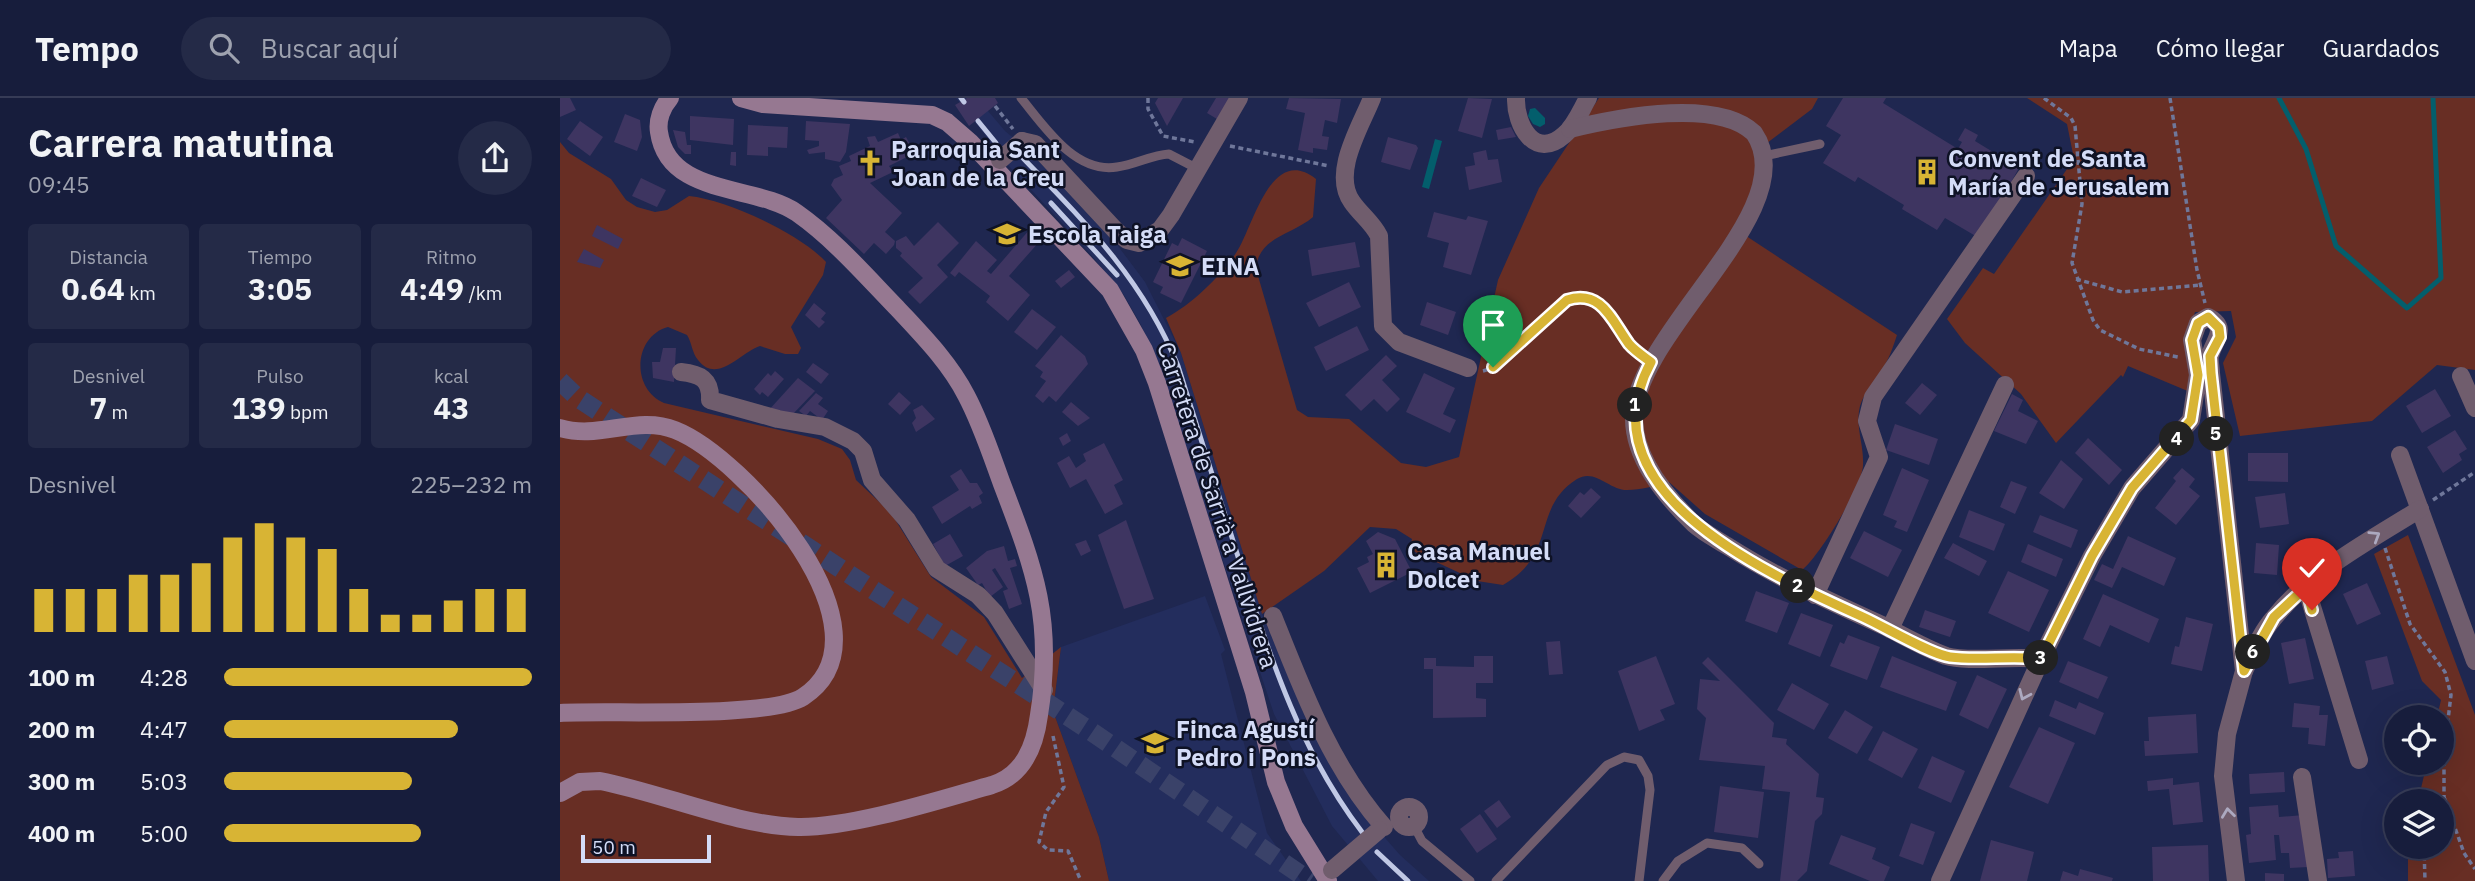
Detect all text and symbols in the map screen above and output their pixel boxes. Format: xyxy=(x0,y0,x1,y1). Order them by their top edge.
search box xyxy=(181,17,671,80)
text: Tempo xyxy=(35,27,139,70)
icon: search xyxy=(205,29,243,67)
text: Buscar aquí xyxy=(261,31,398,65)
text: Mapa xyxy=(2059,32,2118,64)
text: Cómo llegar xyxy=(2156,32,2284,64)
text: Guardados xyxy=(2322,32,2440,64)
text: Carrera matutina xyxy=(28,118,334,167)
button: share xyxy=(458,121,532,195)
place label: Parroquia Sant Joan de la Creu xyxy=(891,133,1065,193)
place label: Convent de Santa María de Jerusalem xyxy=(1948,142,2170,202)
church icon: Parroquia Sant Joan de la Creu xyxy=(855,148,885,178)
building icon: Convent de Santa María de Jerusalem xyxy=(1912,157,1942,187)
text: 09:45 xyxy=(28,169,90,199)
place label: Escola Taiga xyxy=(1028,218,1167,250)
school or university icon: Escola Taiga xyxy=(992,219,1022,249)
text: Distancia xyxy=(69,245,148,269)
text: Tiempo xyxy=(248,245,312,269)
text: Ritmo xyxy=(426,245,477,269)
place label: EINA xyxy=(1201,250,1260,282)
school or university icon: EINA xyxy=(1165,251,1195,281)
text: 0.64 xyxy=(61,269,125,308)
text: 3:05 xyxy=(248,269,312,308)
text: 4:49 xyxy=(400,269,464,308)
text: km xyxy=(125,281,156,305)
text: /km xyxy=(464,281,502,305)
pin xyxy=(1463,295,1523,367)
icon: arrive xyxy=(1474,306,1512,344)
street label: Carretera de Sarrià a Vallvidrera xyxy=(1150,338,1286,673)
text: Desnivel xyxy=(72,364,145,388)
text: Pulso xyxy=(256,364,304,388)
text: kcal xyxy=(434,364,469,388)
text: 7 xyxy=(89,388,107,427)
text: 139 xyxy=(231,388,285,427)
text: 43 xyxy=(433,388,469,427)
pin: 1 xyxy=(1618,388,1652,422)
text: 1 xyxy=(1629,392,1640,416)
text: m xyxy=(107,400,128,424)
text: bpm xyxy=(285,400,329,424)
pin: 5 xyxy=(2198,416,2234,452)
text: 5 xyxy=(2210,421,2221,445)
pin: 4 xyxy=(2160,422,2194,456)
text: 4 xyxy=(2171,426,2182,450)
text: Desnivel xyxy=(28,469,116,499)
text: 225–232 m xyxy=(410,469,532,499)
one-way arrow xyxy=(2367,532,2380,545)
place label: Casa Manuel Dolcet xyxy=(1407,535,1550,595)
pin xyxy=(2282,538,2342,610)
icon: check xyxy=(2293,549,2331,587)
building icon: Casa Manuel Dolcet xyxy=(1371,550,1401,580)
pin: 2 xyxy=(1780,568,1816,603)
text: 2 xyxy=(1792,573,1803,597)
pin: 6 xyxy=(2236,634,2270,670)
text: 6 xyxy=(2247,639,2258,663)
pin: 3 xyxy=(2024,640,2058,676)
text: 3 xyxy=(2035,645,2046,669)
text: 100 m xyxy=(28,662,95,692)
text: 4:28 xyxy=(140,662,188,692)
one-way arrow xyxy=(2018,688,2032,700)
map controls xyxy=(2384,705,2454,859)
button: locate xyxy=(2384,705,2454,775)
place label: Finca Agustí Pedro i Pons xyxy=(1176,713,1316,773)
text: 200 m xyxy=(28,714,95,744)
text: 4:47 xyxy=(140,714,188,744)
school or university icon: Finca Agustí Pedro i Pons xyxy=(1140,728,1170,758)
text: 300 m xyxy=(28,766,95,796)
text: 5:03 xyxy=(140,766,188,796)
button: layers xyxy=(2384,789,2454,859)
one-way arrow xyxy=(2220,807,2235,819)
text: 400 m xyxy=(28,818,95,848)
text: 5:00 xyxy=(140,818,188,848)
scale bar xyxy=(581,832,710,864)
text: 50 m xyxy=(592,835,636,859)

